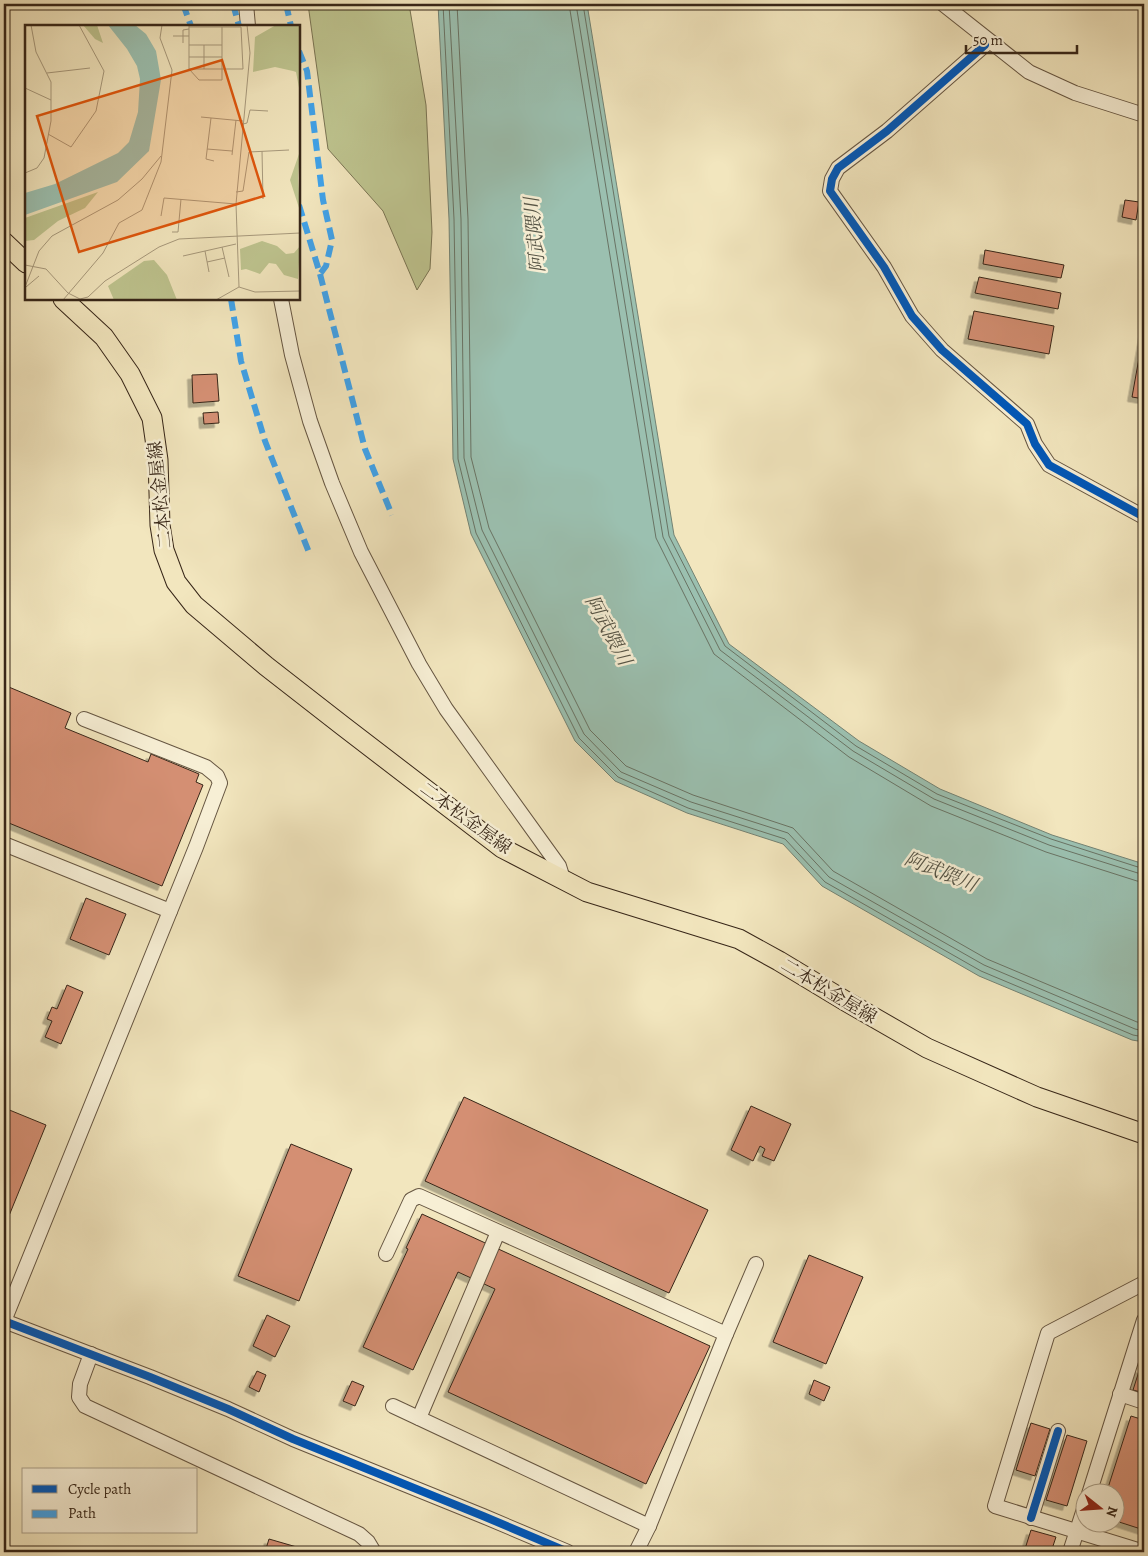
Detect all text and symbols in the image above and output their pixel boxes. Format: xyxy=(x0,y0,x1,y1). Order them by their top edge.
scale bar xyxy=(966,22,1077,54)
inset map xyxy=(25,25,300,300)
text: 50 m xyxy=(973,30,1003,50)
water label: 阿武隈川 xyxy=(519,194,551,274)
street label: 二本松金屋線 xyxy=(142,440,178,550)
water label: 阿武隈川 xyxy=(579,591,638,672)
street label: 二本松金屋線 xyxy=(415,777,517,859)
water label: 阿武隈川 xyxy=(901,846,983,899)
street label: 二本松金屋線 xyxy=(777,953,881,1029)
legend xyxy=(22,1468,198,1534)
text: Cycle path xyxy=(68,1479,131,1499)
north arrow xyxy=(1076,1484,1126,1534)
text: Path xyxy=(68,1503,96,1523)
text: N xyxy=(1101,1504,1123,1519)

